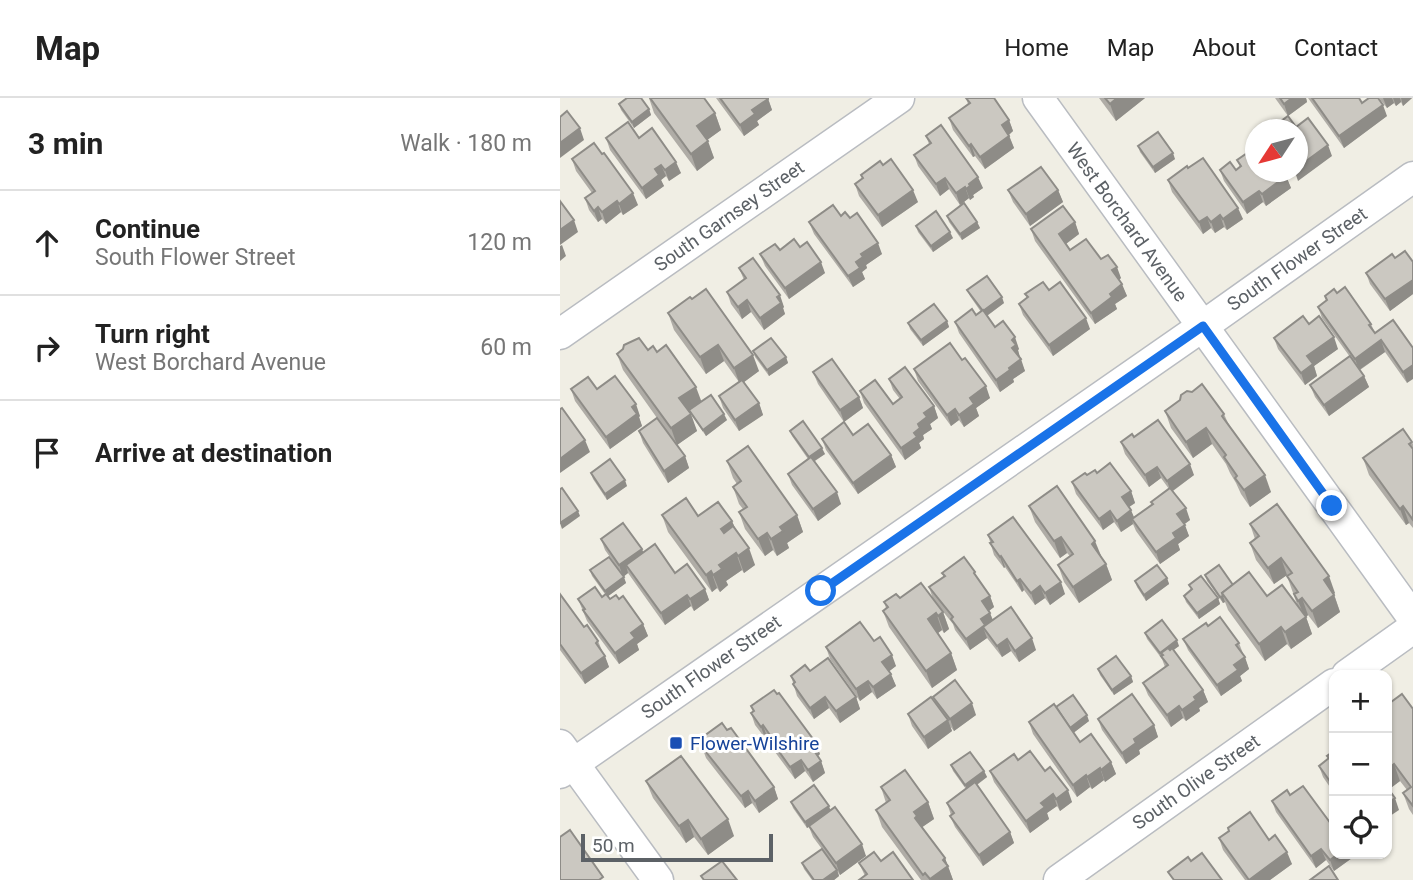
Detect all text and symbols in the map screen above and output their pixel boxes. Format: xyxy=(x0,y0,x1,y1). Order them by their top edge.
text: Map xyxy=(35,29,100,68)
text: Home xyxy=(1004,34,1069,62)
text: Map xyxy=(1107,34,1154,62)
text: About xyxy=(1192,34,1256,62)
text: Contact xyxy=(1294,34,1378,62)
north arrow xyxy=(1245,119,1308,182)
text: 3 min xyxy=(28,126,103,161)
text: Walk · 180 m xyxy=(400,130,532,157)
street label: West Borchard Avenue xyxy=(1062,138,1192,306)
street label: South Garnsey Street xyxy=(650,156,808,276)
street label: South Flower Street xyxy=(1223,202,1371,316)
text: Continue xyxy=(95,214,200,244)
icon: ahead xyxy=(28,224,66,262)
text: 120 m xyxy=(467,229,532,256)
text: South Flower Street xyxy=(95,244,295,271)
text: Turn right xyxy=(95,319,210,349)
icon: right xyxy=(28,329,66,367)
text: 60 m xyxy=(480,334,532,361)
text: West Borchard Avenue xyxy=(95,349,326,376)
icon: arrive xyxy=(28,434,66,472)
text: Arrive at destination xyxy=(95,438,332,468)
route end xyxy=(1316,490,1347,521)
route start xyxy=(805,575,836,606)
street label: South Flower Street xyxy=(637,610,785,724)
map controls xyxy=(1329,670,1392,859)
button: + xyxy=(1329,670,1392,733)
street label: South Olive Street xyxy=(1128,729,1264,835)
place label: Flower-Wilshire xyxy=(690,732,819,755)
button: − xyxy=(1329,733,1392,796)
marker: Flower-Wilshire xyxy=(668,735,684,751)
button: locate xyxy=(1329,796,1392,859)
scale bar xyxy=(581,831,774,863)
text: 50 m xyxy=(592,834,635,857)

